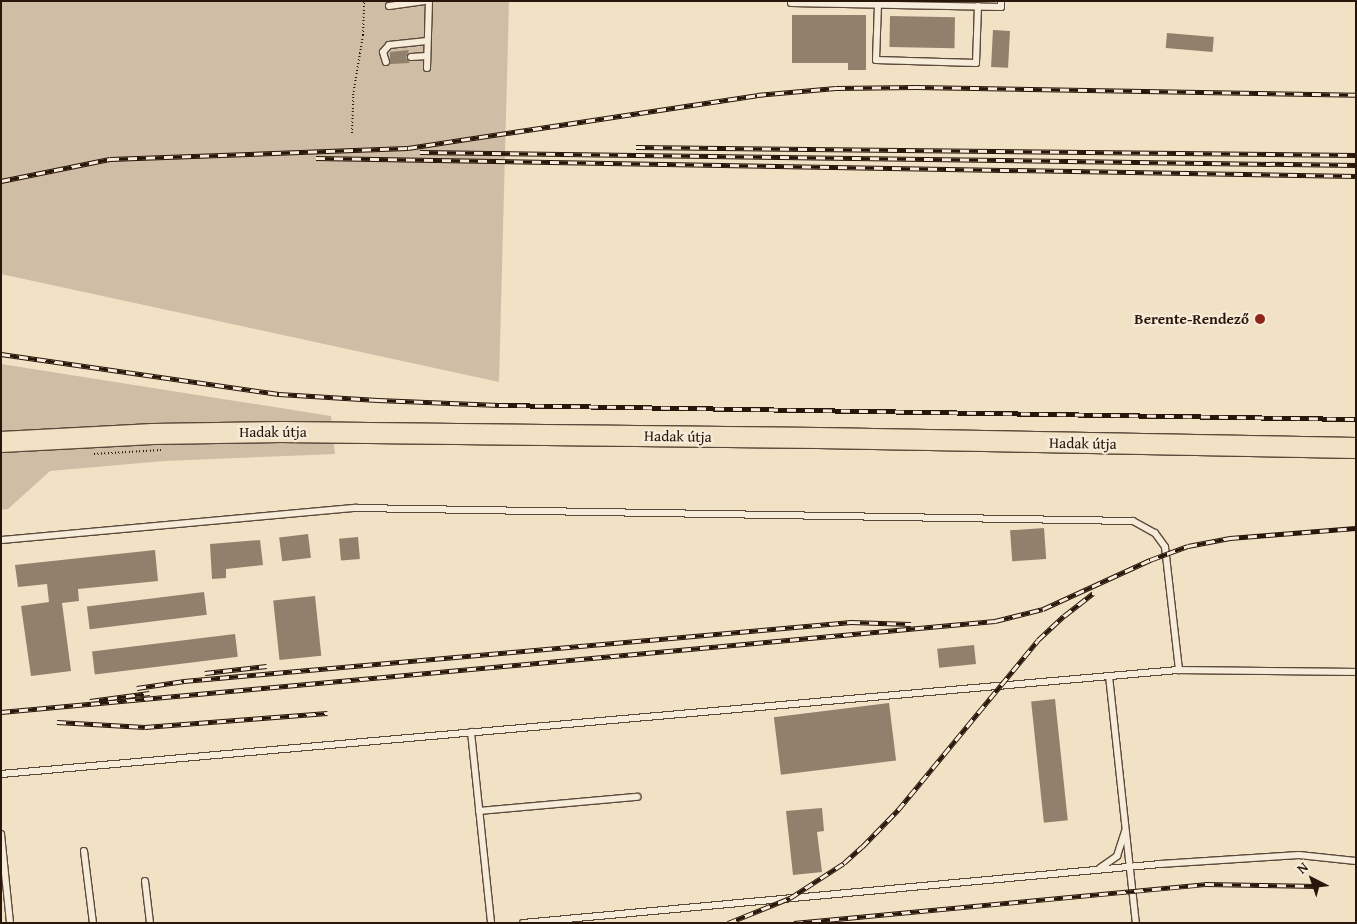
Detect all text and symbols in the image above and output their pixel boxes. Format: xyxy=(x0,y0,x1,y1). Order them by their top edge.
place label: Berente-Rendező xyxy=(1134,310,1249,328)
marker: Berente-Rendező xyxy=(1253,312,1267,326)
street label: Hadak útja xyxy=(239,423,307,441)
street label: Hadak útja xyxy=(644,426,712,446)
street label: Hadak útja xyxy=(1049,433,1117,453)
north arrow xyxy=(1287,854,1337,904)
text: N xyxy=(1292,857,1312,878)

